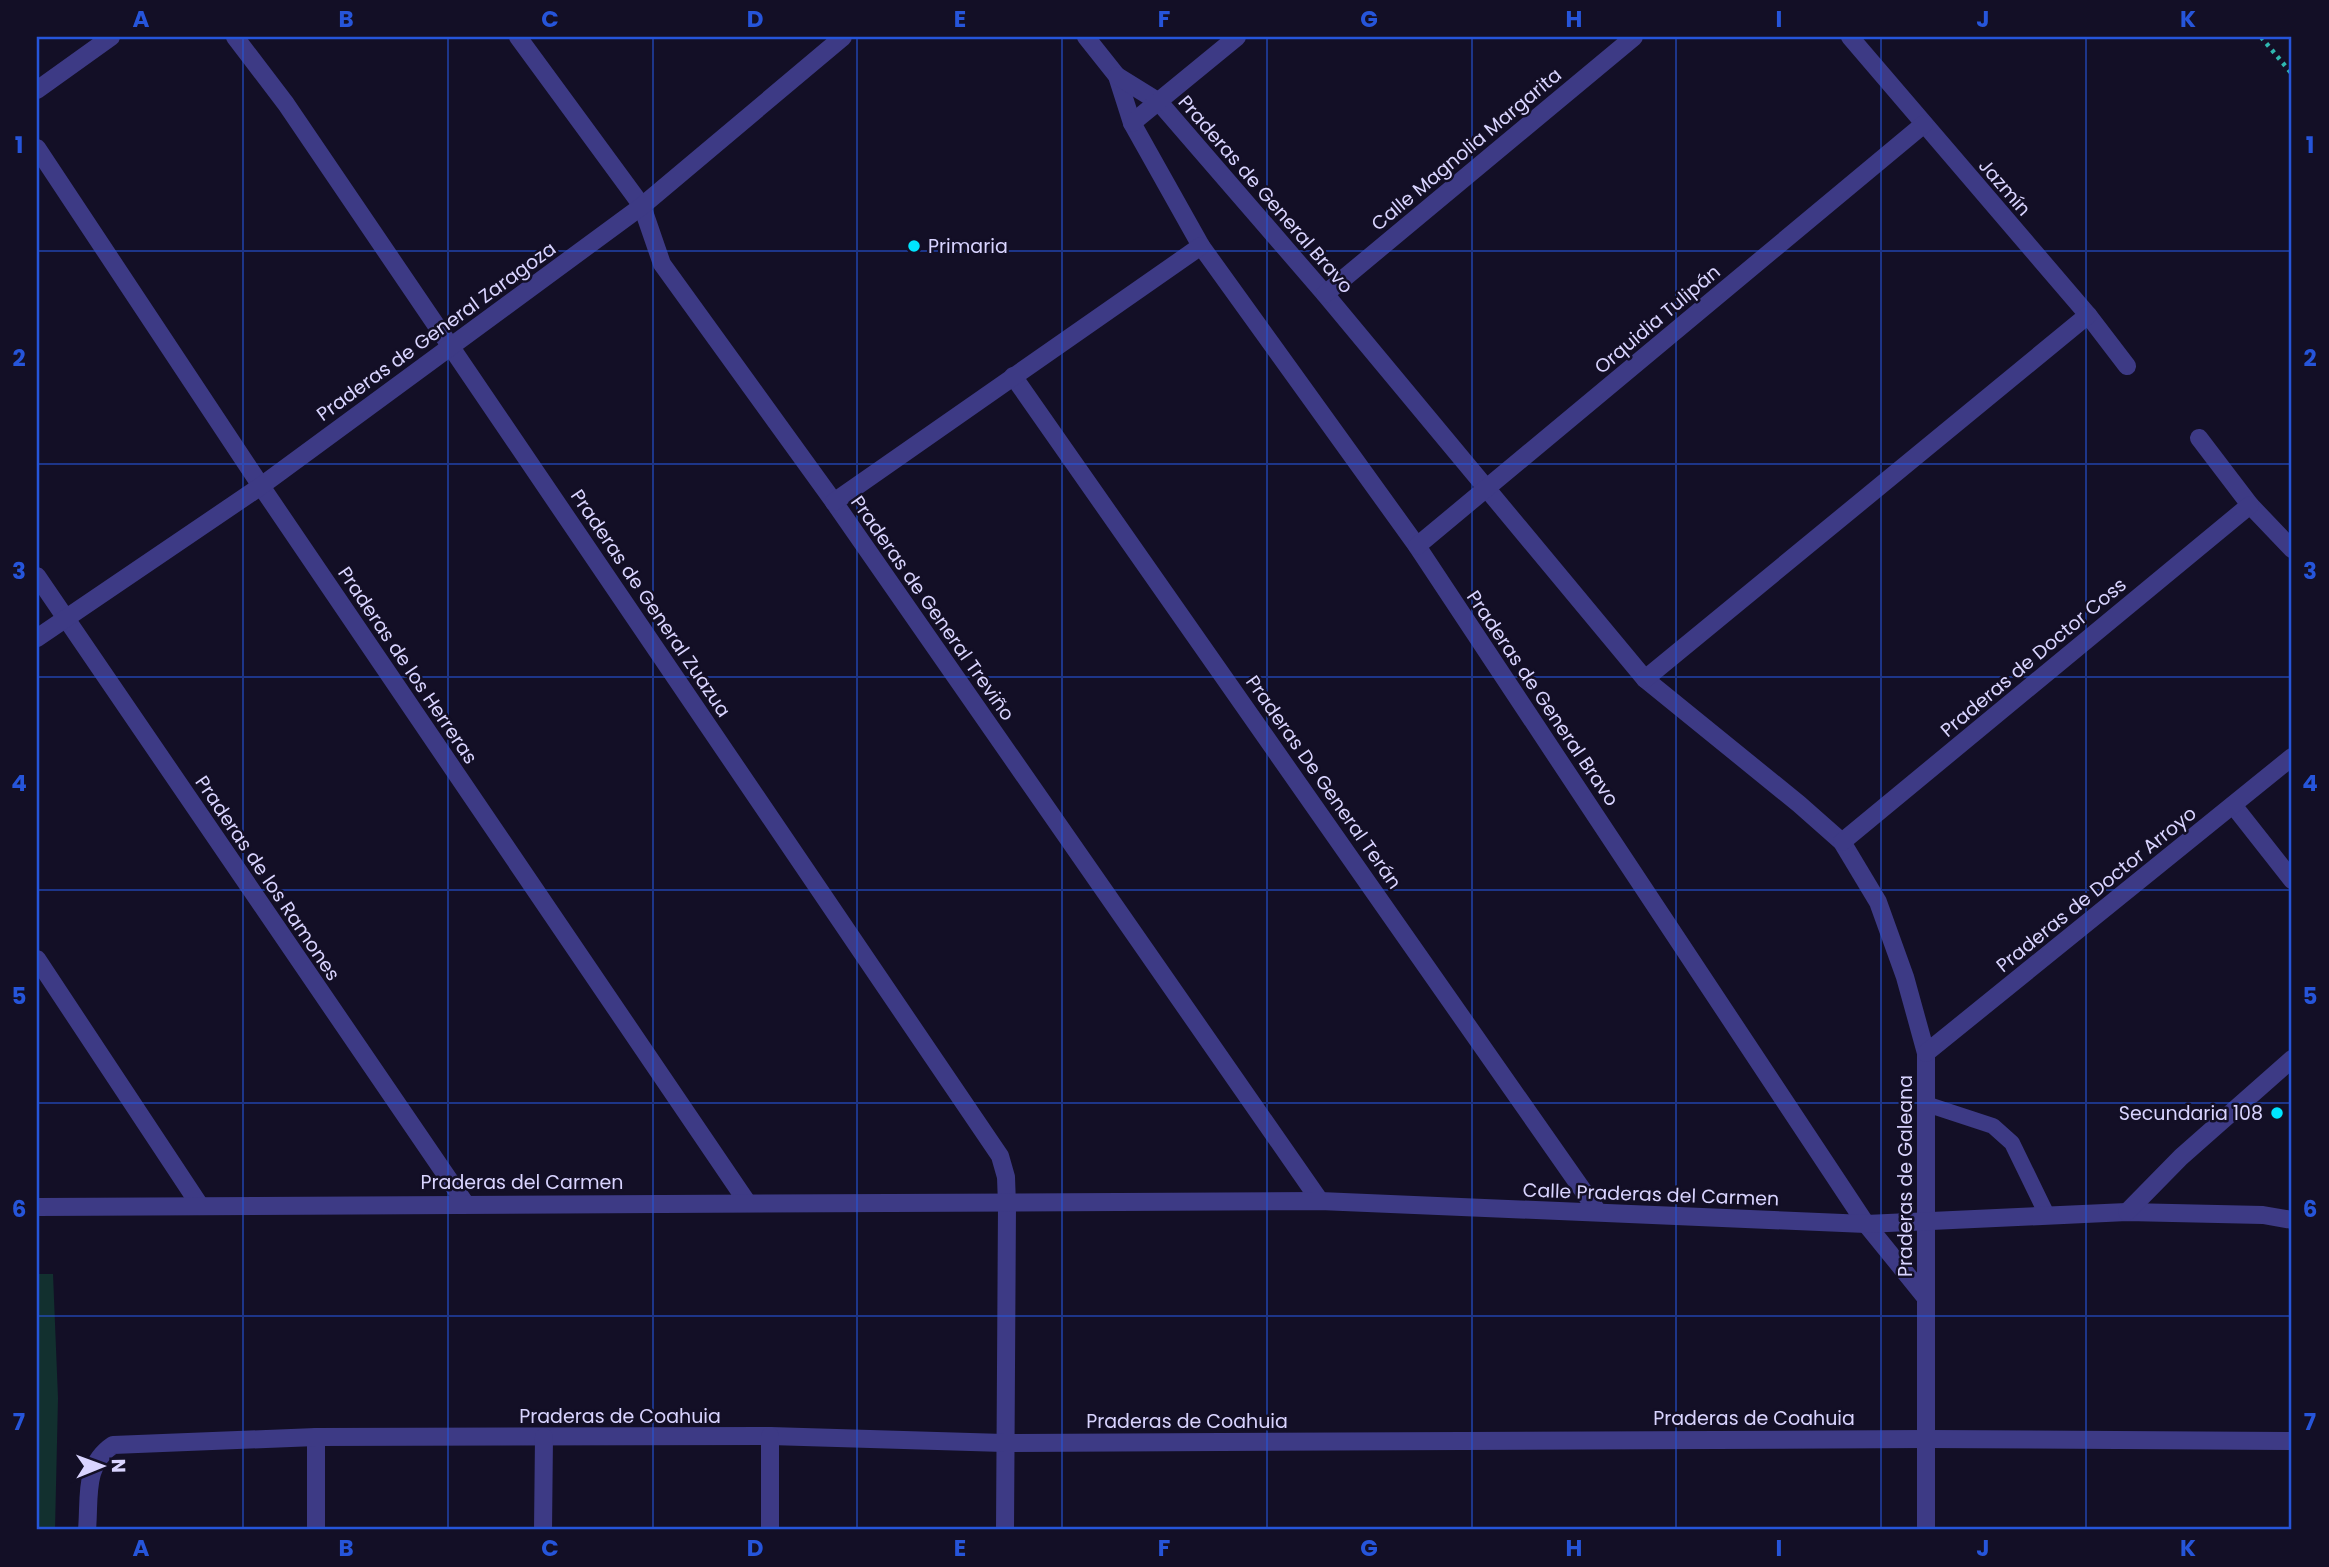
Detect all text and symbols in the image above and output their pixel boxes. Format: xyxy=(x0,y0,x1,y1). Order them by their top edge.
text: A xyxy=(133,3,150,35)
text: B xyxy=(338,3,354,35)
text: C xyxy=(541,3,559,35)
text: D xyxy=(747,3,763,35)
text: E xyxy=(954,3,966,35)
text: F xyxy=(1158,3,1170,35)
text: G xyxy=(1360,3,1378,35)
text: H xyxy=(1566,3,1582,35)
text: I xyxy=(1776,3,1782,35)
text: J xyxy=(1976,3,1990,35)
text: K xyxy=(2180,3,2196,35)
street label: Calle Magnolia Margarita xyxy=(1365,62,1567,237)
street label: Praderas de General Bravo xyxy=(1172,89,1359,299)
text: 1 xyxy=(15,129,23,161)
text: 1 xyxy=(2306,129,2314,161)
street label: Jazmín xyxy=(1972,153,2037,222)
place label: Primaria xyxy=(928,233,1008,260)
street label: Praderas de General Zaragoza xyxy=(311,235,561,428)
marker: Primaria xyxy=(906,238,922,254)
street label: Orquidia Tulipán xyxy=(1589,259,1726,380)
text: 2 xyxy=(12,342,26,374)
text: 2 xyxy=(2303,342,2317,374)
street label: Praderas de General Zuazua xyxy=(564,484,737,722)
street label: Praderas de General Treviño xyxy=(844,490,1021,726)
text: 3 xyxy=(12,555,26,587)
text: 3 xyxy=(2303,555,2317,587)
street label: Praderas de los Herreras xyxy=(331,561,484,769)
street label: Praderas de Doctor Coss xyxy=(1935,571,2132,743)
street label: Praderas de General Bravo xyxy=(1460,585,1625,811)
street label: Praderas De General Terán xyxy=(1239,670,1408,895)
text: 4 xyxy=(11,767,27,799)
text: 4 xyxy=(2302,767,2318,799)
street label: Praderas de los Ramones xyxy=(189,770,346,986)
street label: Praderas de Doctor Arroyo xyxy=(1990,800,2202,979)
text: 5 xyxy=(12,980,26,1012)
text: 5 xyxy=(2303,980,2317,1012)
street label: Praderas de Galeana xyxy=(1892,1075,1919,1277)
place label: Secundaria 108 xyxy=(2119,1100,2263,1127)
marker: Secundaria 108 xyxy=(2269,1105,2285,1121)
street label: Praderas del Carmen xyxy=(421,1169,623,1196)
street label: Calle Praderas del Carmen xyxy=(1522,1177,1780,1212)
text: 6 xyxy=(12,1193,26,1225)
text: 6 xyxy=(2303,1193,2317,1225)
street label: Praderas de Coahuia xyxy=(519,1403,721,1430)
street label: Praderas de Coahuia xyxy=(1653,1405,1855,1432)
text: 7 xyxy=(13,1406,25,1438)
text: 7 xyxy=(2304,1406,2316,1438)
street label: Praderas de Coahuia xyxy=(1086,1408,1288,1435)
north arrow xyxy=(66,1430,136,1500)
text: N xyxy=(105,1458,132,1473)
text: A xyxy=(133,1532,150,1564)
text: B xyxy=(338,1532,354,1564)
text: C xyxy=(541,1532,559,1564)
text: D xyxy=(747,1532,763,1564)
text: E xyxy=(954,1532,966,1564)
text: F xyxy=(1158,1532,1170,1564)
text: G xyxy=(1360,1532,1378,1564)
text: H xyxy=(1566,1532,1582,1564)
text: I xyxy=(1776,1532,1782,1564)
text: J xyxy=(1976,1532,1990,1564)
text: K xyxy=(2180,1532,2196,1564)

